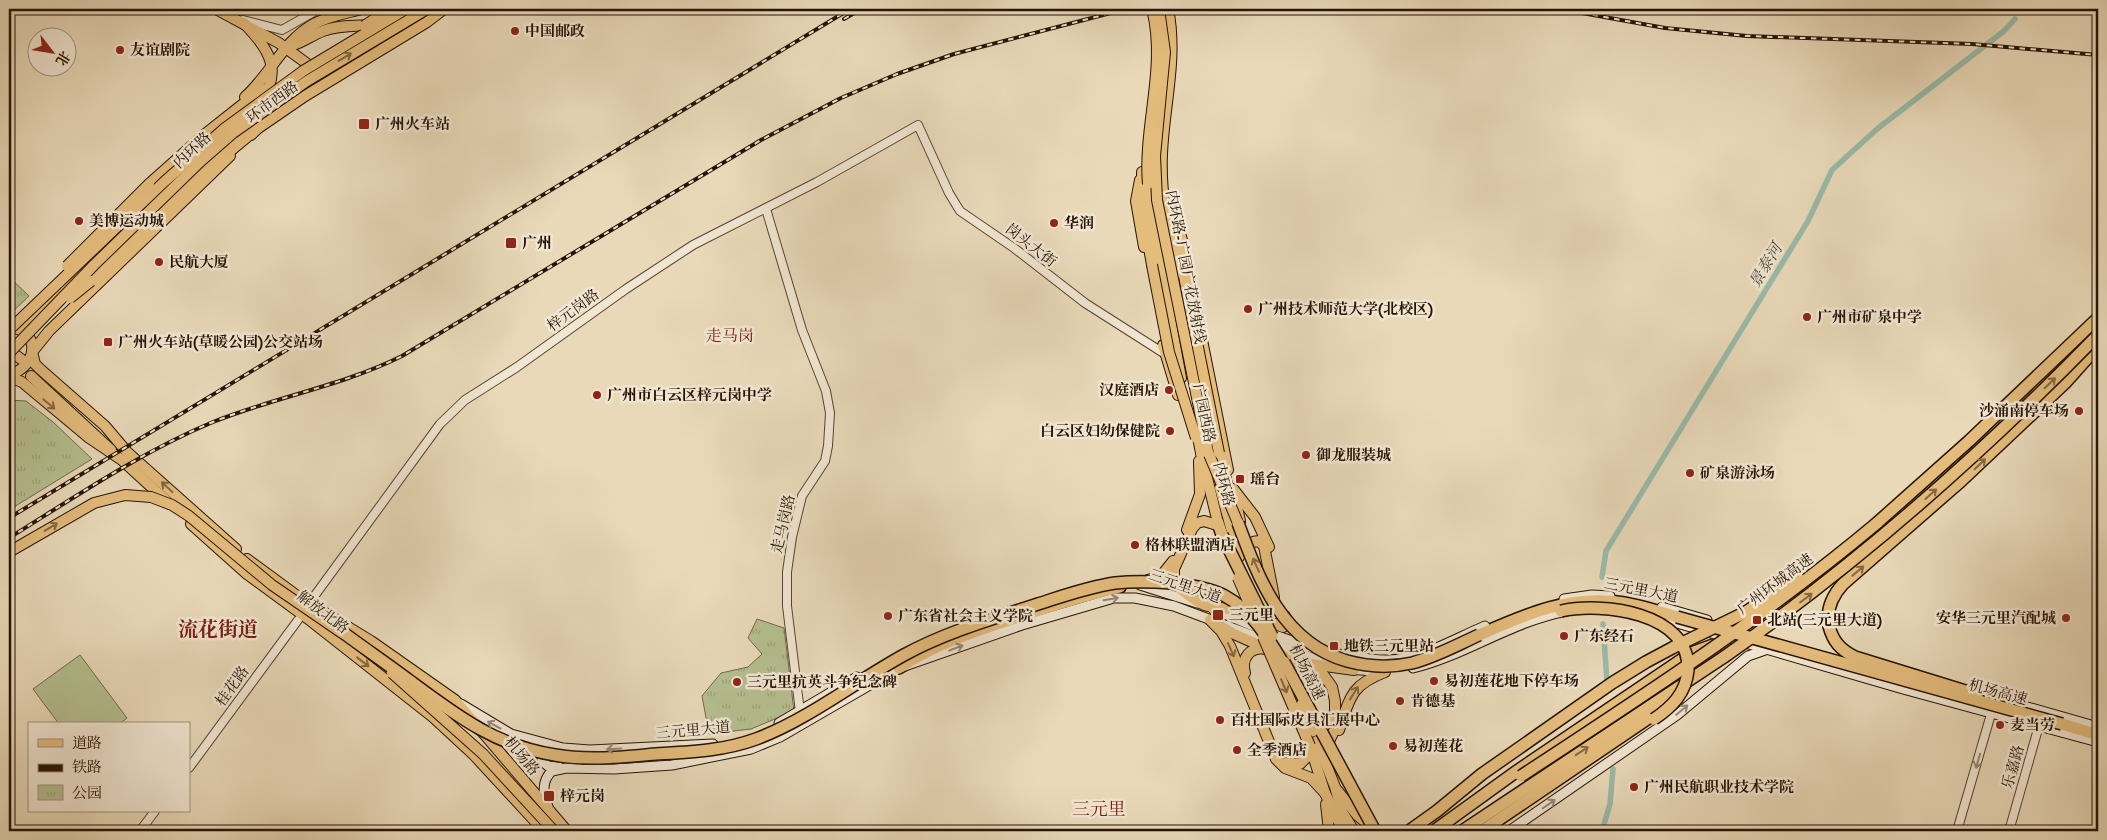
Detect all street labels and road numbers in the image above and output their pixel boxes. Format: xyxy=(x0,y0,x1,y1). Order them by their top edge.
street label: 环市西路 xyxy=(242,77,302,128)
street label: 内环路 xyxy=(169,128,215,173)
street label: 内环路-广园广花放射线 xyxy=(1161,189,1210,346)
street label: 岗头大街 xyxy=(1001,219,1060,271)
street label: 梓元岗路 xyxy=(543,285,603,336)
street label: 广园西路 xyxy=(1188,382,1219,444)
street label: 内环路 xyxy=(1209,460,1238,508)
street label: 走马岗路 xyxy=(767,493,799,555)
street label: 广州环城高速 xyxy=(1734,550,1817,619)
street label: 三元里大道 xyxy=(1146,565,1223,608)
street label: 三元里大道 xyxy=(1602,574,1680,607)
street label: 解放北路 xyxy=(293,587,352,638)
street label: 机场高速 xyxy=(1284,641,1329,703)
street label: 桂花路 xyxy=(211,663,253,710)
street label: 机场高速 xyxy=(1966,676,2029,709)
street label: 三元里大道 xyxy=(655,718,731,743)
street label: 机场路 xyxy=(500,733,543,780)
street label: 乐嘉路 xyxy=(1998,743,2029,791)

